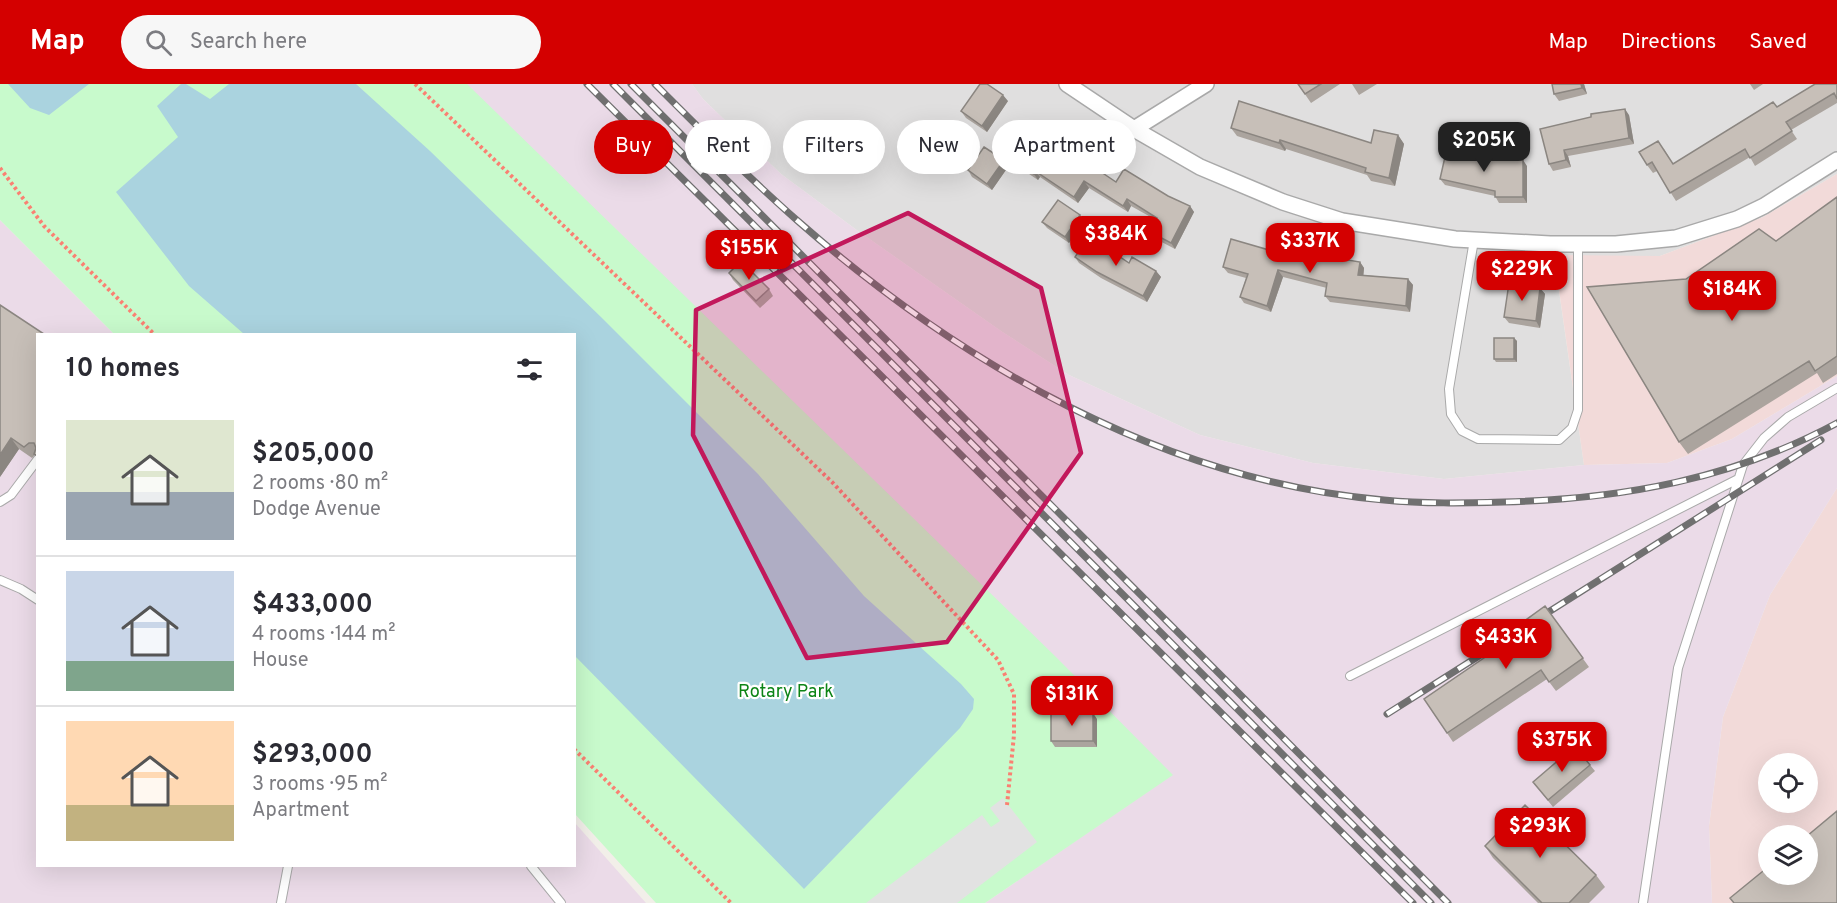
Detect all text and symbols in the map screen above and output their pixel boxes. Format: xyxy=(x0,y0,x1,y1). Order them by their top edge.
search box xyxy=(121,15,541,69)
text: Map xyxy=(30,24,85,60)
icon: search xyxy=(142,26,175,59)
text: Search here xyxy=(190,29,307,56)
text: Map xyxy=(1548,29,1588,56)
text: Directions xyxy=(1621,29,1716,56)
text: Saved xyxy=(1749,29,1807,56)
chip: Buy xyxy=(594,120,673,174)
chip: Rent xyxy=(685,120,771,174)
chip: Filters xyxy=(783,120,885,174)
chip: New xyxy=(897,120,980,174)
chip: Apartment xyxy=(992,120,1136,174)
pin: $205K xyxy=(1442,122,1526,173)
text: $205K xyxy=(1452,128,1516,154)
pin: $384K xyxy=(1074,216,1158,267)
text: $384K xyxy=(1084,222,1148,248)
pin: $337K xyxy=(1268,223,1352,274)
text: $337K xyxy=(1280,229,1340,255)
pin: $155K xyxy=(707,230,791,281)
text: $155K xyxy=(720,236,778,262)
pin: $229K xyxy=(1480,251,1564,302)
text: $229K xyxy=(1491,257,1553,283)
pin: $184K xyxy=(1690,271,1774,322)
text: $184K xyxy=(1702,277,1762,303)
text: 10 homes xyxy=(66,353,180,386)
icon: filters xyxy=(513,353,546,386)
text: $205,000 xyxy=(252,438,375,471)
icon: home xyxy=(114,444,186,516)
text: 2 rooms · 80 m² xyxy=(252,471,388,497)
text: Dodge Avenue xyxy=(252,497,381,523)
text: $433,000 xyxy=(252,589,373,622)
icon: home xyxy=(114,595,186,667)
pin: $433K xyxy=(1464,619,1548,670)
text: 4 rooms · 144 m² xyxy=(252,622,395,648)
text: $433K xyxy=(1475,625,1537,651)
text: House xyxy=(252,648,308,674)
pin: $131K xyxy=(1030,676,1114,727)
park label: Rotary Park xyxy=(738,681,834,704)
text: $131K xyxy=(1045,682,1099,708)
pin: $375K xyxy=(1520,722,1604,773)
text: $375K xyxy=(1532,728,1592,754)
text: $293,000 xyxy=(252,739,373,772)
icon: home xyxy=(114,745,186,817)
map controls xyxy=(1758,753,1818,885)
button: locate xyxy=(1758,753,1818,813)
text: 3 rooms · 95 m² xyxy=(252,772,388,798)
text: Apartment xyxy=(252,798,350,824)
pin: $293K xyxy=(1498,808,1582,859)
text: $293K xyxy=(1509,814,1571,840)
button: layers xyxy=(1758,825,1818,885)

